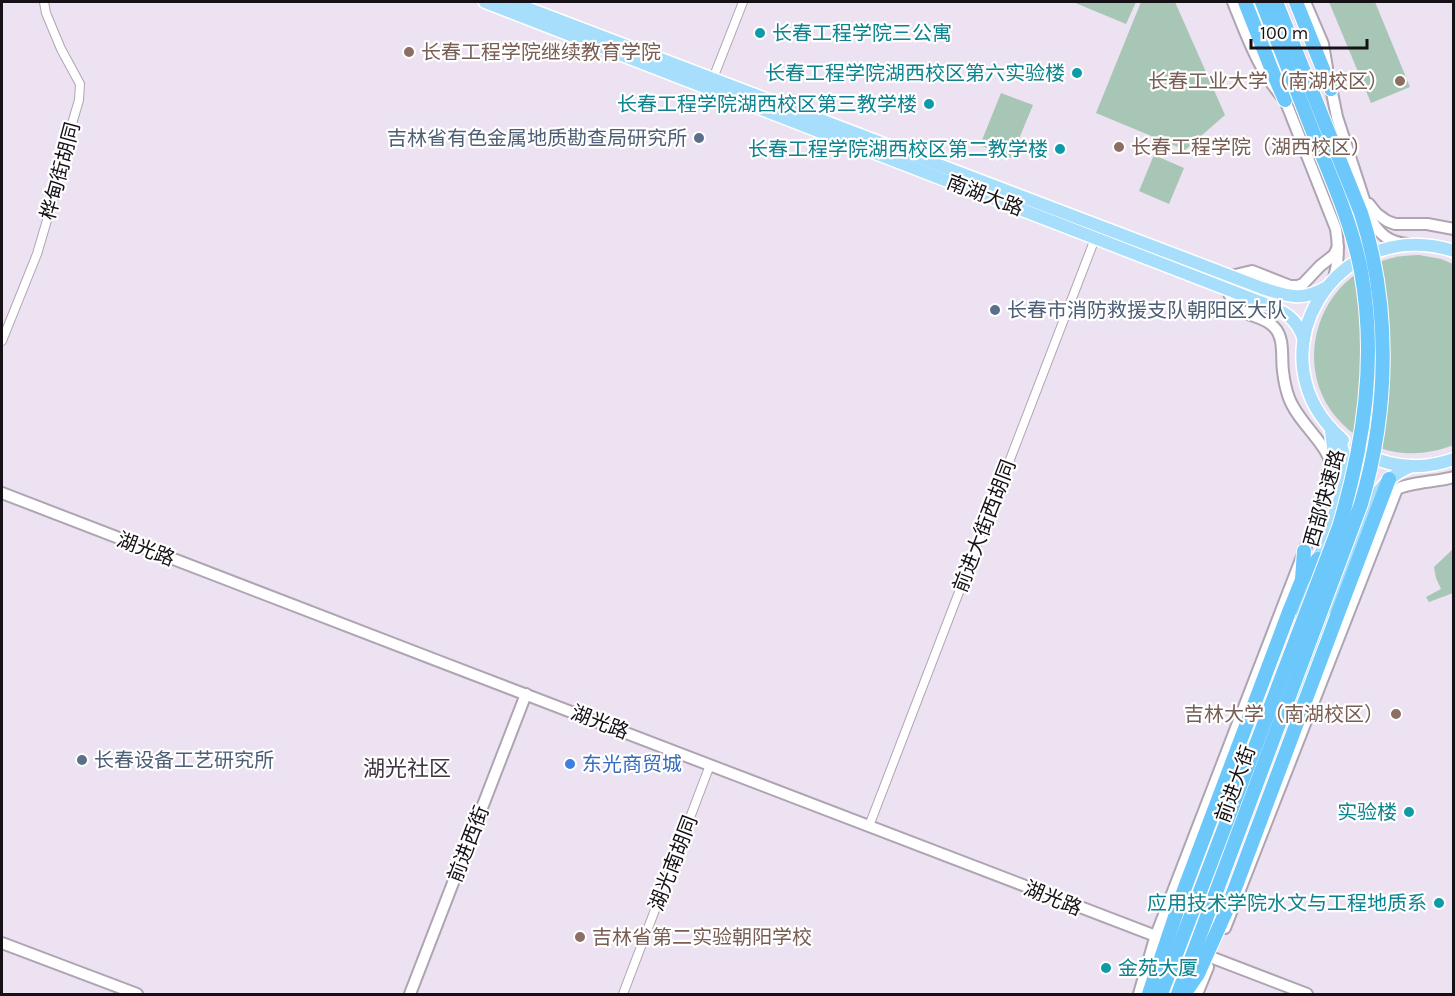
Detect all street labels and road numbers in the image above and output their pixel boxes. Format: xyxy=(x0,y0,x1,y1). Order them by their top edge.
street label: 桦甸街胡同 xyxy=(36,120,85,222)
street label: 南湖大路 xyxy=(943,170,1026,221)
street label: 西部快速路 xyxy=(1300,447,1349,549)
street label: 前进大街西胡同 xyxy=(949,457,1020,596)
street label: 湖光路 xyxy=(114,528,178,571)
street label: 湖光路 xyxy=(568,701,632,744)
street label: 前进大街 xyxy=(1211,743,1260,826)
street label: 前进西街 xyxy=(443,803,494,886)
street label: 湖光南胡同 xyxy=(645,812,702,914)
street label: 湖光路 xyxy=(1021,877,1085,920)

